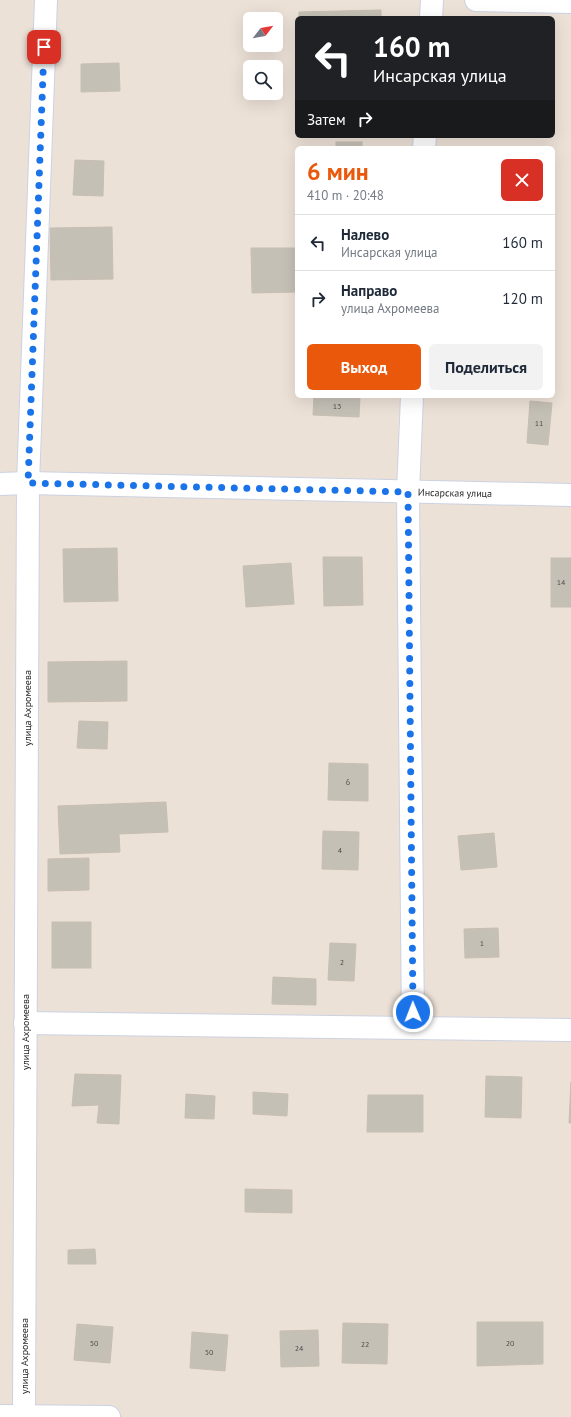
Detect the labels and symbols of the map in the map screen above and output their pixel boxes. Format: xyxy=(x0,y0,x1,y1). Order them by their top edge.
north arrow xyxy=(243,12,283,52)
pin xyxy=(27,30,61,64)
house number: 13 xyxy=(333,401,341,411)
house number: 11 xyxy=(535,418,543,428)
street label: Инсарская улица xyxy=(418,486,492,500)
house number: 14 xyxy=(557,577,566,587)
street label: улица Ахромеева xyxy=(21,670,34,746)
house number: 6 xyxy=(346,777,350,787)
house number: 4 xyxy=(338,845,343,855)
house number: 1 xyxy=(480,938,484,948)
house number: 2 xyxy=(340,957,344,967)
position arrow xyxy=(392,991,434,1033)
street label: улица Ахромеева xyxy=(19,994,32,1070)
street label: улица Ахромеева xyxy=(18,1318,31,1394)
house number: 50 xyxy=(90,1338,99,1348)
house number: 20 xyxy=(506,1338,515,1348)
house number: 22 xyxy=(361,1339,369,1349)
house number: 24 xyxy=(295,1343,304,1353)
house number: 50 xyxy=(205,1347,214,1357)

